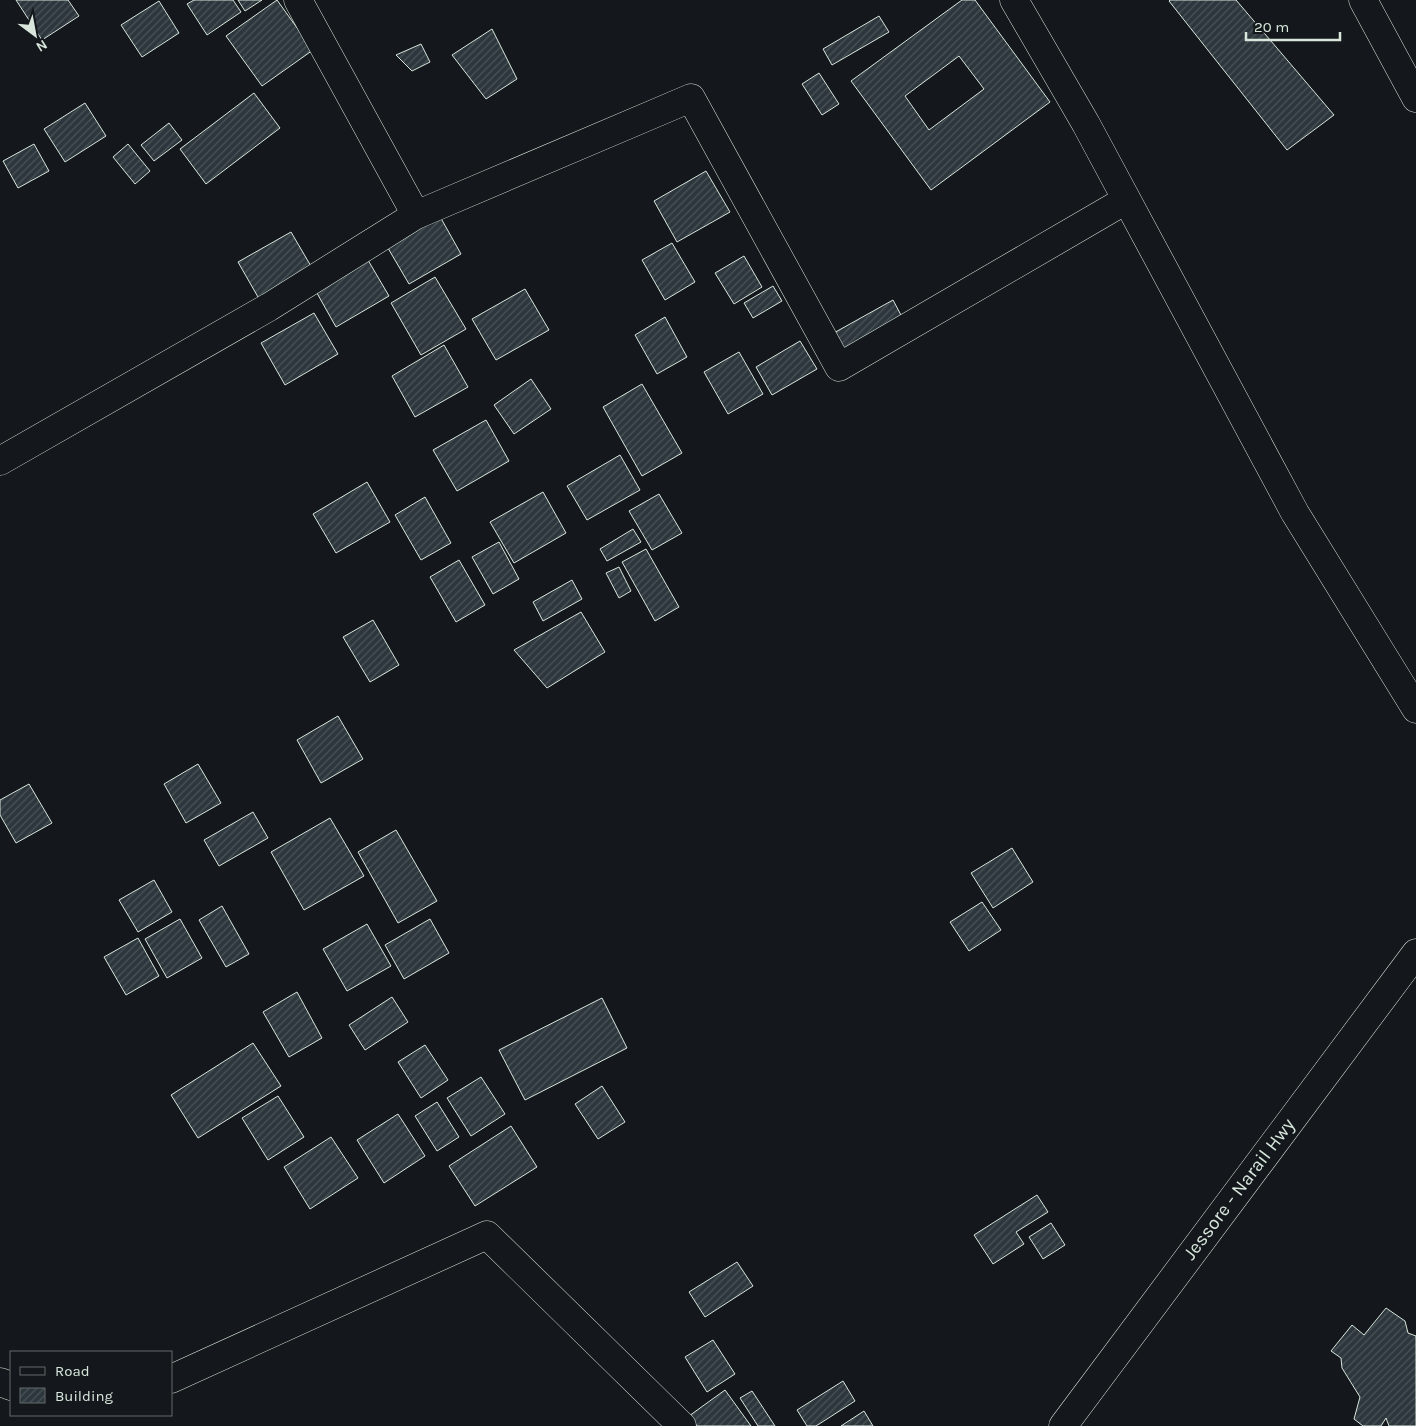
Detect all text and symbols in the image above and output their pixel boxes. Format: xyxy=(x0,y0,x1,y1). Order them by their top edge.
north arrow xyxy=(10,10,60,60)
scale bar xyxy=(1246,10,1340,42)
text: 20 m xyxy=(1254,18,1289,36)
text: N xyxy=(33,36,50,55)
street label: Jessore - Narail Hwy xyxy=(1179,1114,1300,1264)
legend xyxy=(10,1351,172,1416)
text: Road xyxy=(55,1362,90,1380)
text: Building xyxy=(55,1387,113,1405)

